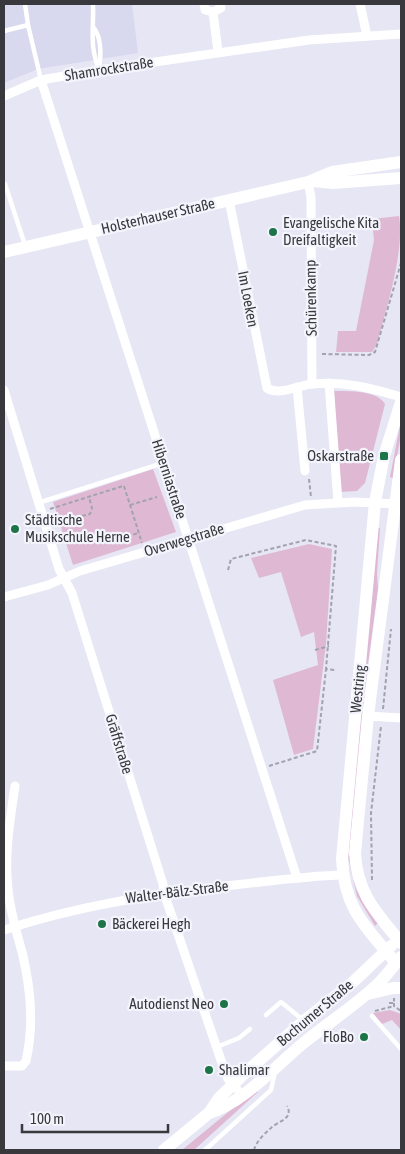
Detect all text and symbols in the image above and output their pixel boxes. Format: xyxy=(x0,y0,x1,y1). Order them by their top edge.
street label: Shamrockstraße xyxy=(63,53,155,84)
street label: Holsterhauser Straße xyxy=(99,194,217,237)
place label: Evangelische Kita Dreifaltigkeit xyxy=(283,214,379,248)
marker: Evangelische Kita Dreifaltigkeit xyxy=(267,226,279,238)
street label: Schürenkamp xyxy=(301,260,320,336)
street label: Im Loeken xyxy=(235,269,262,328)
street label: Hiberniastraße xyxy=(149,437,190,521)
place label: Oskarstraße xyxy=(307,447,374,464)
marker: Oskarstraße xyxy=(378,450,390,462)
place label: Städtische Musikschule Herne xyxy=(25,511,130,545)
street label: Overwegstraße xyxy=(142,519,226,560)
marker: Städtische Musikschule Herne xyxy=(9,523,21,535)
street label: Westring xyxy=(347,663,369,714)
street label: Gräffstraße xyxy=(102,712,137,776)
street label: Walter-Bälz-Straße xyxy=(125,877,229,906)
place label: Bäckerei Hegh xyxy=(112,915,191,932)
marker: Bäckerei Hegh xyxy=(96,918,108,930)
street label: Bochumer Straße xyxy=(273,976,356,1049)
place label: Autodienst Neo xyxy=(129,995,214,1012)
marker: Autodienst Neo xyxy=(218,998,230,1010)
place label: FloBo xyxy=(323,1028,354,1045)
marker: FloBo xyxy=(358,1031,370,1043)
place label: Shalimar xyxy=(219,1061,270,1078)
marker: Shalimar xyxy=(203,1064,215,1076)
scale bar xyxy=(22,1102,169,1134)
text: 100 m xyxy=(30,1110,64,1127)

